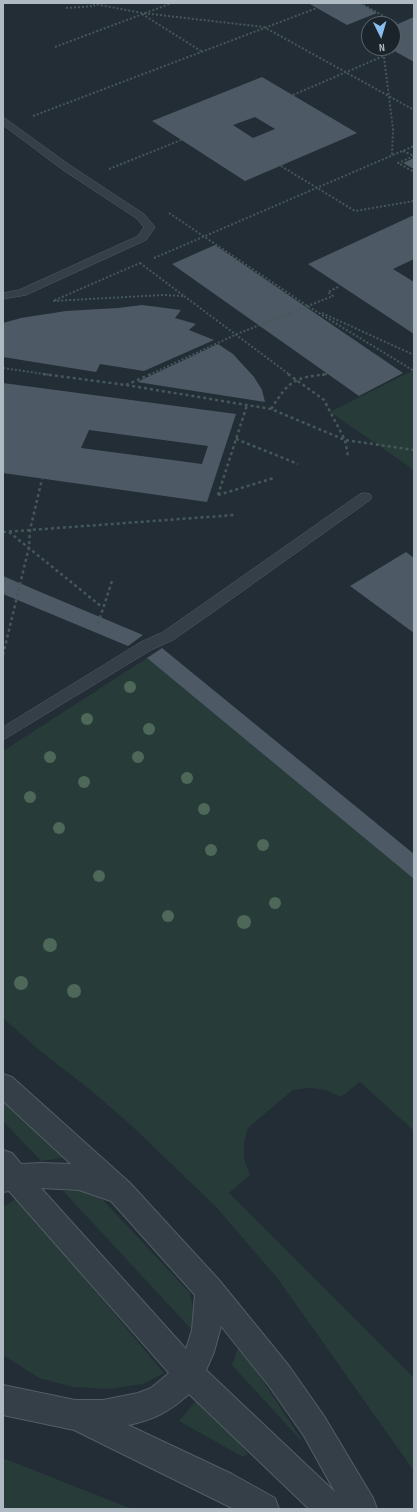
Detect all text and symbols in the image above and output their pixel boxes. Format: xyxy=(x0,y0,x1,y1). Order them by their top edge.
north arrow xyxy=(361,16,401,56)
text: N xyxy=(379,41,385,54)

